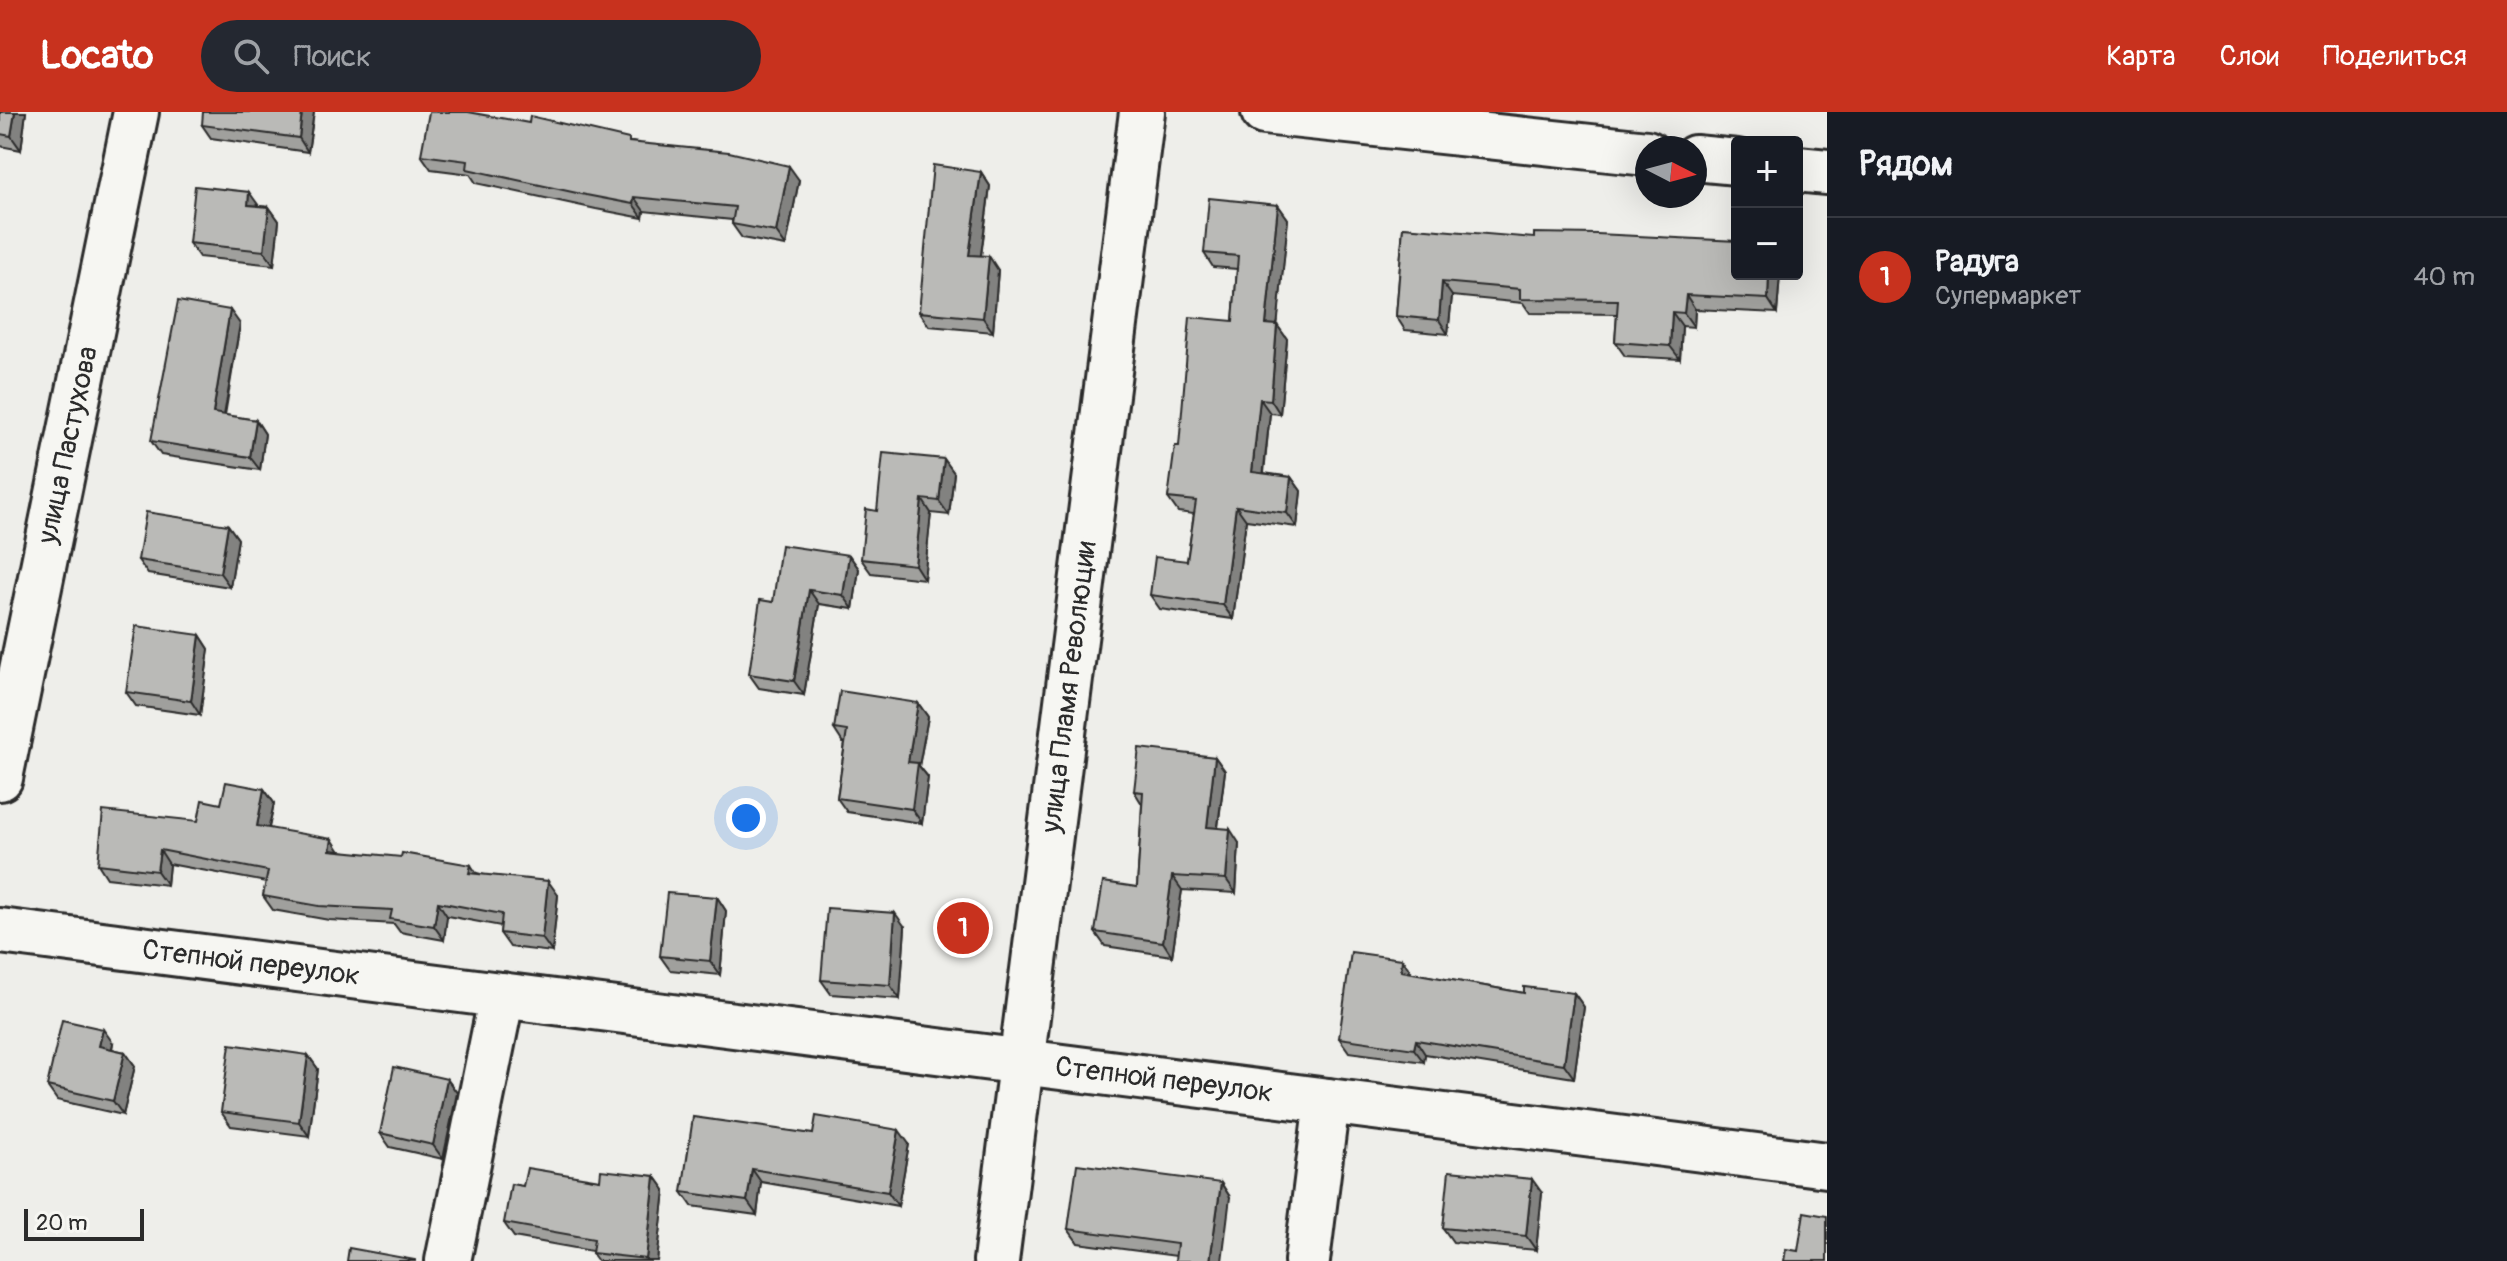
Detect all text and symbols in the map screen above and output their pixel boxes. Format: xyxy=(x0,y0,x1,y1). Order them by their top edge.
search box xyxy=(201,20,761,92)
text: Locato xyxy=(40,32,153,80)
icon: search xyxy=(229,34,273,78)
text: Поиск xyxy=(293,38,372,75)
text: Карта xyxy=(2106,39,2176,74)
text: Слои xyxy=(2220,39,2279,74)
text: Поделиться xyxy=(2323,39,2467,74)
north arrow xyxy=(1635,136,1707,208)
map controls xyxy=(1731,136,1803,280)
button: + xyxy=(1731,136,1803,208)
text: Рядом xyxy=(1859,143,1953,186)
button: − xyxy=(1731,208,1803,280)
text: Радуга xyxy=(1935,243,2019,280)
text: 1 xyxy=(1880,261,1890,293)
text: 40 m xyxy=(2413,261,2475,293)
text: Супермаркет xyxy=(1935,280,2081,312)
street label: улица Пастухова xyxy=(30,343,106,548)
street label: улица Пламя Революции xyxy=(1034,539,1104,836)
your location xyxy=(726,798,766,838)
pin: 1 xyxy=(937,898,989,958)
street label: Степной переулок xyxy=(140,932,362,994)
street label: Степной переулок xyxy=(1053,1049,1275,1111)
scale bar xyxy=(24,1205,144,1241)
text: 20 m xyxy=(36,1209,88,1237)

